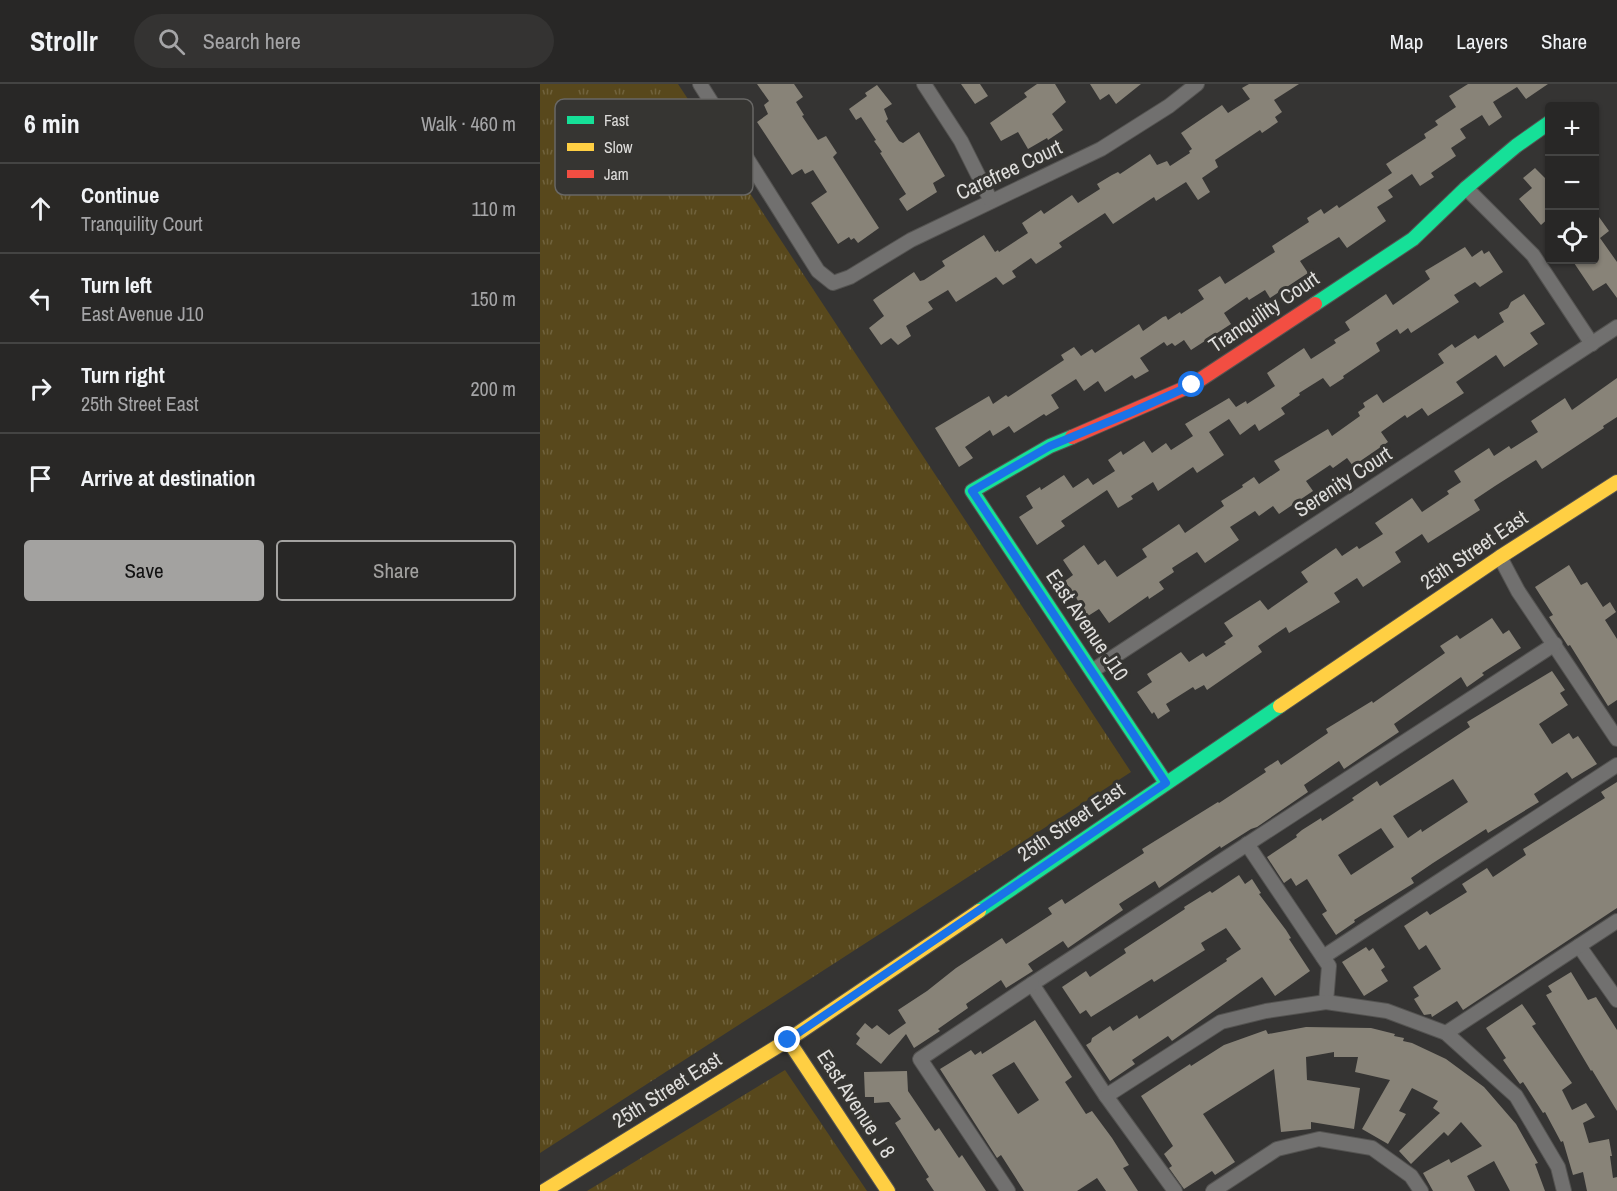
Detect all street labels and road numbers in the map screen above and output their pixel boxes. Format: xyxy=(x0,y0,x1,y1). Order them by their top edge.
street label: Carefree Court xyxy=(951,132,1067,207)
street label: Tranquility Court xyxy=(1203,264,1325,359)
street label: Serenity Court xyxy=(1288,439,1397,524)
street label: 25th Street East xyxy=(1414,503,1533,596)
street label: East Avenue J10 xyxy=(1039,563,1135,686)
street label: 25th Street East xyxy=(1011,775,1130,868)
street label: 25th Street East xyxy=(607,1044,727,1135)
street label: East Avenue J 8 xyxy=(810,1044,902,1164)

